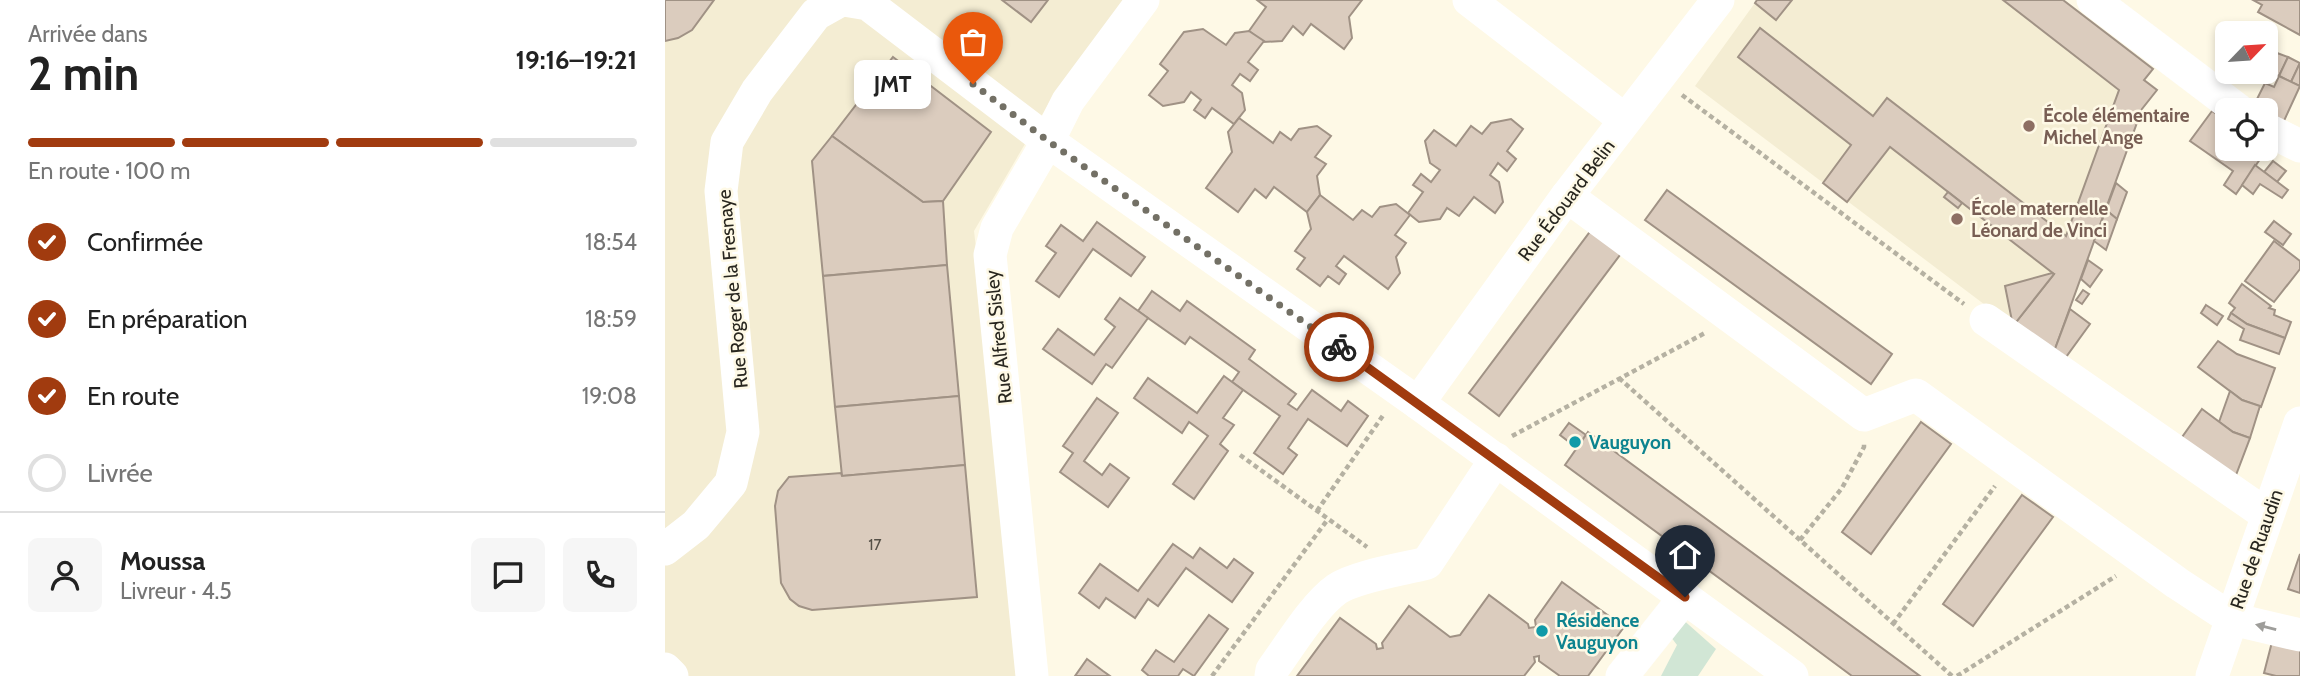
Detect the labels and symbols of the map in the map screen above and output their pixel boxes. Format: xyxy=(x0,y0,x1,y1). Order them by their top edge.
pin xyxy=(943,12.0,1003,84)
north arrow xyxy=(2215,21,2279,84)
callout: JMT xyxy=(854,60,931,108)
place label: École élémentaire Michel Ange xyxy=(2043,103,2190,149)
marker: École élémentaire Michel Ange xyxy=(2021,118,2037,134)
street label: Rue Édouard Belin xyxy=(1512,134,1620,266)
street label: Rue Roger de la Fresnaye xyxy=(712,188,753,389)
place label: École maternelle Léonard de Vinci xyxy=(1971,196,2109,242)
marker: École maternelle Léonard de Vinci xyxy=(1949,211,1965,227)
street label: Rue Alfred Sisley xyxy=(980,269,1017,405)
courier xyxy=(1304,312,1374,382)
place label: Vauguyon xyxy=(1589,431,1671,454)
marker: Vauguyon xyxy=(1567,434,1583,450)
street label: Rue de Ruaudin xyxy=(2225,486,2288,612)
pin xyxy=(1655,525,1715,597)
house number: 17 xyxy=(868,535,882,554)
place label: Résidence Vauguyon xyxy=(1556,609,1640,654)
one-way arrow xyxy=(2255,621,2277,632)
marker: Résidence Vauguyon xyxy=(1534,623,1550,639)

